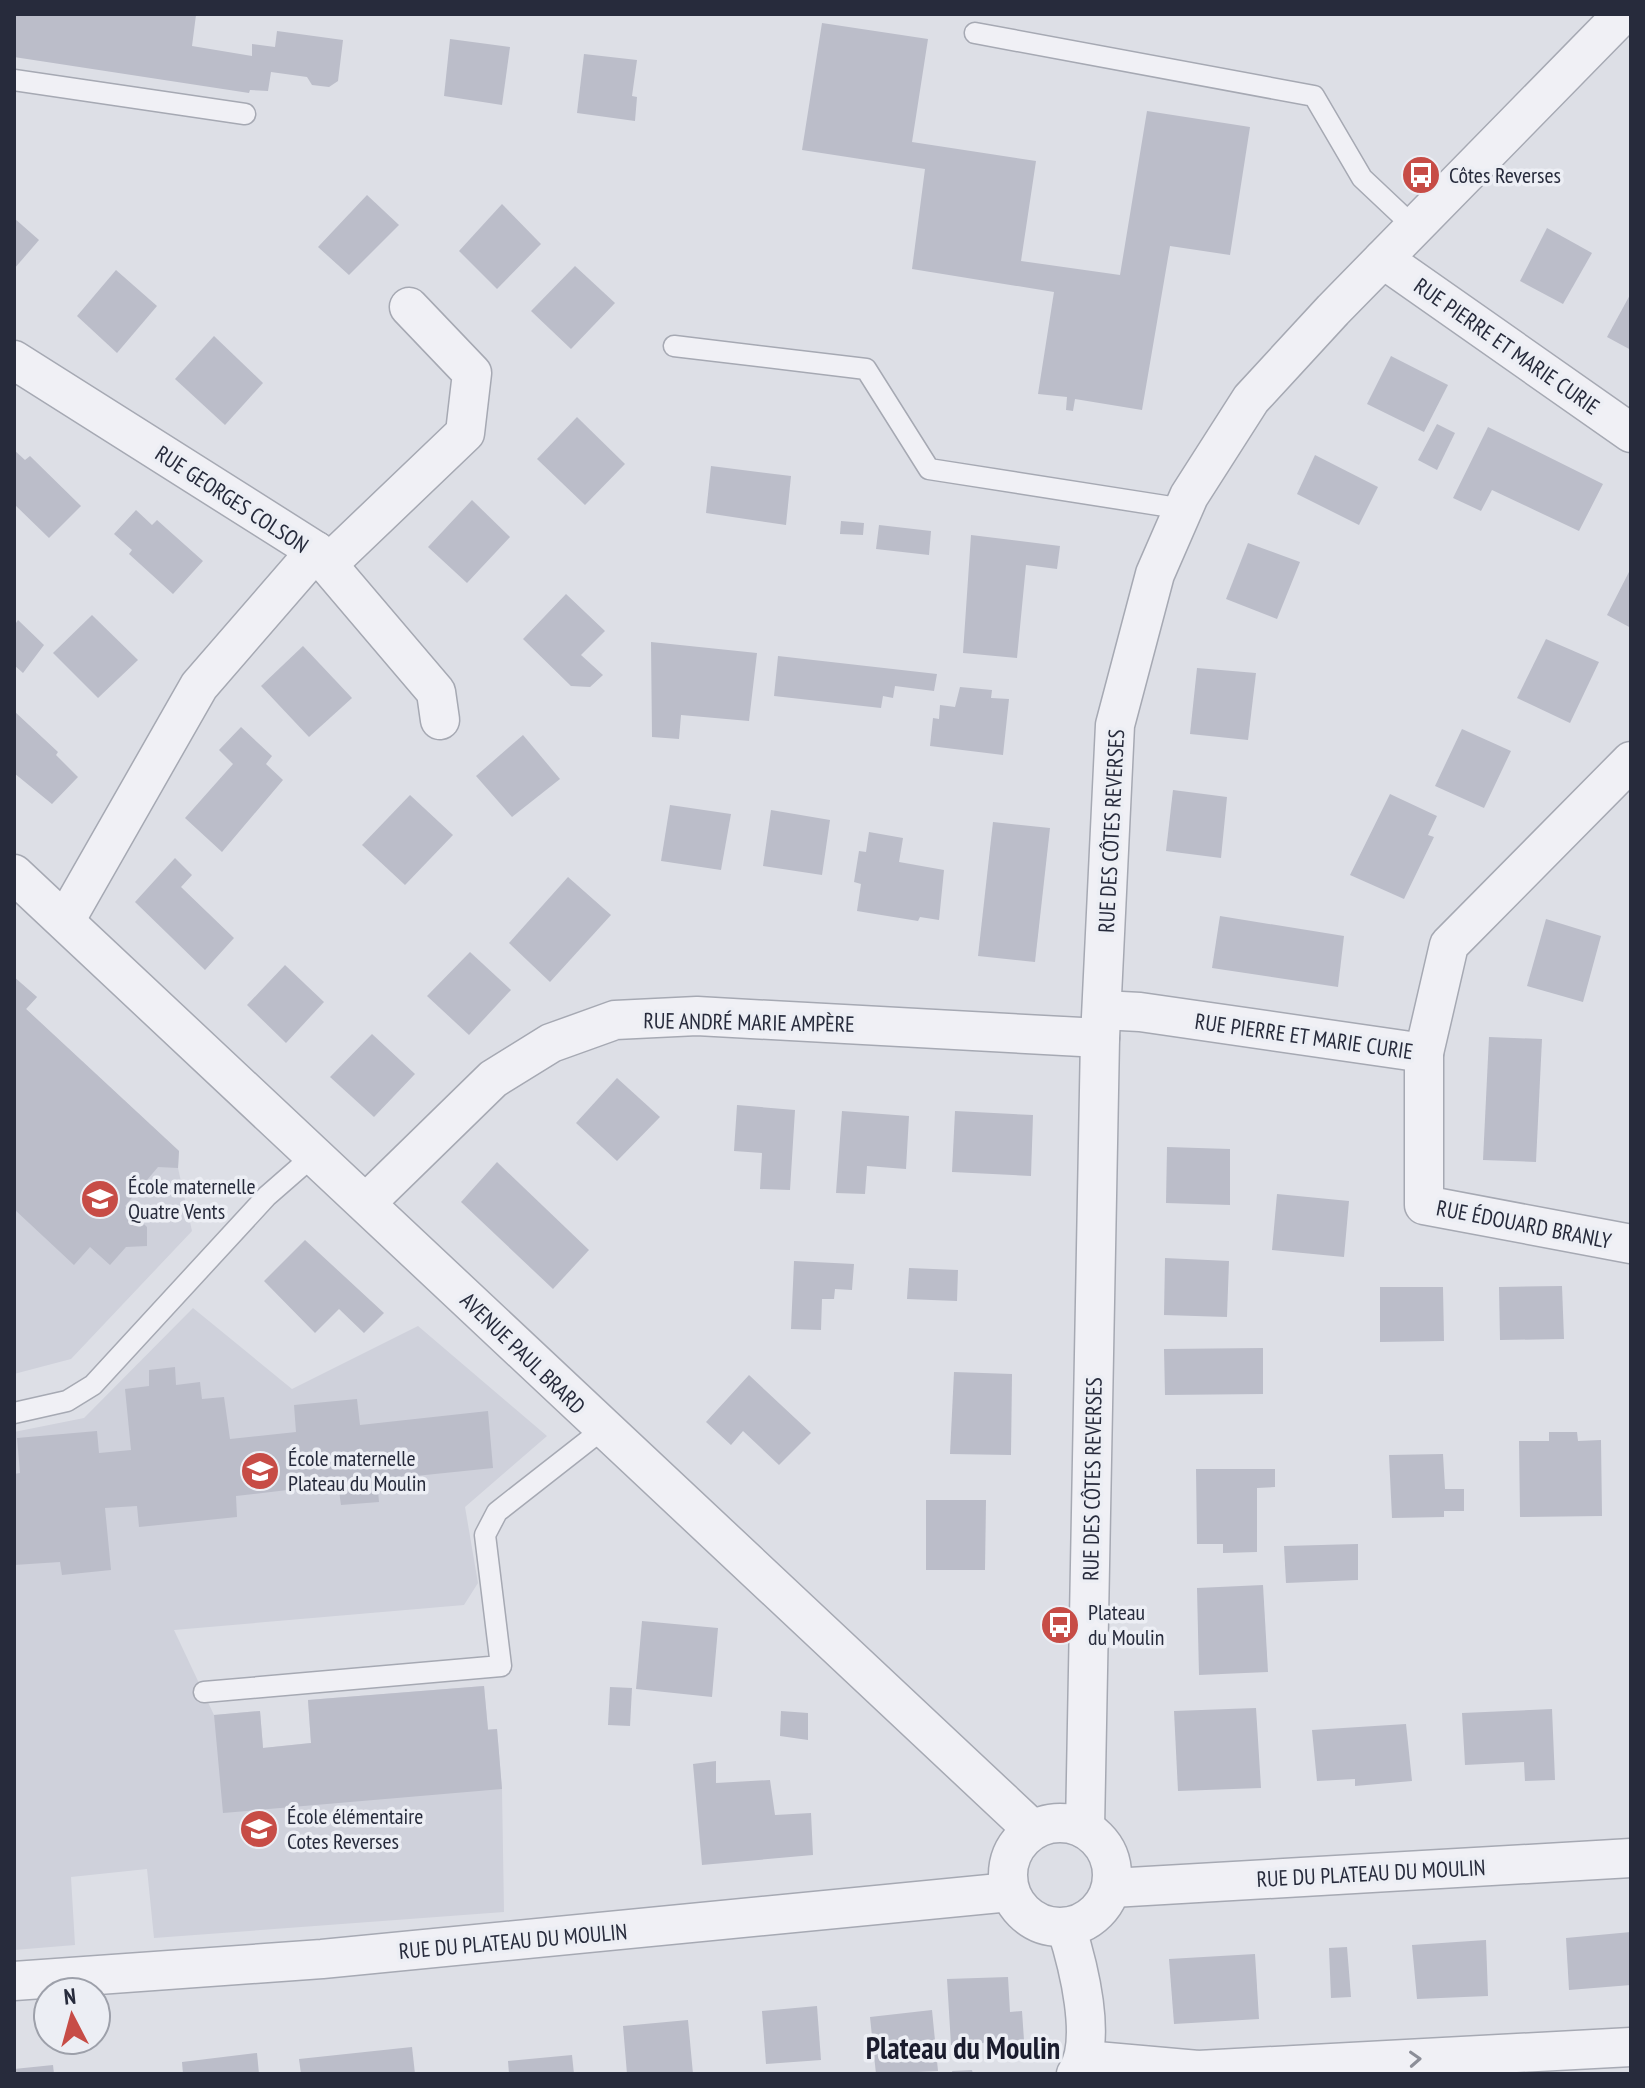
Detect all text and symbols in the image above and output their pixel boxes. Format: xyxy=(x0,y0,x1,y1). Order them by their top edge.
bus stop icon: Côtes Reverses xyxy=(1400,154,1442,196)
place label: Côtes Reverses xyxy=(1449,161,1561,189)
street label: RUE PIERRE ET MARIE CURIE xyxy=(1409,271,1605,421)
street label: RUE GEORGES COLSON xyxy=(150,439,314,559)
street label: RUE DES CÔTES REVERSES xyxy=(1092,728,1130,934)
street label: RUE ANDRÉ MARIE AMPÈRE xyxy=(643,1006,855,1038)
street label: RUE PIERRE ET MARIE CURIE xyxy=(1193,1007,1415,1065)
place label: École maternelle Quatre Vents xyxy=(128,1172,255,1225)
school or university icon: École maternelle Quatre Vents xyxy=(79,1178,121,1220)
street label: RUE ÉDOUARD BRANLY xyxy=(1434,1193,1614,1255)
street label: AVENUE PAUL BRARD xyxy=(455,1286,591,1420)
street label: RUE DES CÔTES REVERSES xyxy=(1076,1377,1108,1581)
place label: École maternelle Plateau du Moulin xyxy=(288,1444,426,1497)
school or university icon: École maternelle Plateau du Moulin xyxy=(239,1450,281,1492)
place label: Plateau du Moulin xyxy=(1088,1598,1164,1651)
bus stop icon: Plateau du Moulin xyxy=(1039,1604,1081,1646)
place label: École élémentaire Cotes Reverses xyxy=(287,1802,423,1855)
school or university icon: École élémentaire Cotes Reverses xyxy=(238,1808,280,1850)
street label: RUE DU PLATEAU DU MOULIN xyxy=(1256,1853,1486,1893)
street label: RUE DU PLATEAU DU MOULIN xyxy=(398,1917,628,1965)
north arrow xyxy=(32,1976,112,2056)
text: N xyxy=(63,1982,77,2011)
district label: Plateau du Moulin xyxy=(866,2028,1060,2067)
one-way arrow xyxy=(1409,2051,1422,2068)

